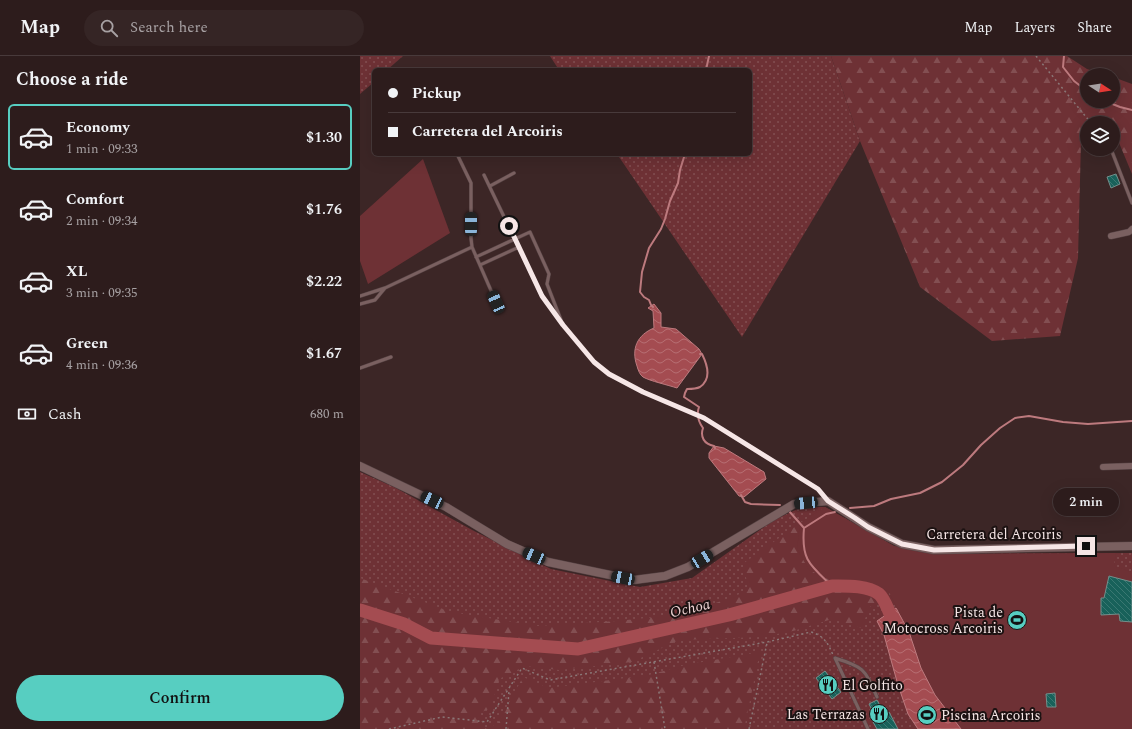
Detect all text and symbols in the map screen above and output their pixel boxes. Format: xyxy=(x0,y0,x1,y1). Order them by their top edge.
search box xyxy=(84,10,364,46)
text: Map xyxy=(20,13,60,42)
text: Search here xyxy=(130,16,208,39)
icon: search xyxy=(98,17,120,39)
text: Map xyxy=(964,17,993,38)
text: Layers xyxy=(1015,17,1055,38)
text: Share xyxy=(1077,17,1112,38)
text: Choose a ride xyxy=(16,66,128,93)
north arrow xyxy=(1080,68,1120,108)
map controls xyxy=(1080,68,1120,156)
text: Pickup xyxy=(412,82,461,105)
text: Economy xyxy=(66,116,130,139)
button: layers xyxy=(1080,116,1120,156)
icon: car xyxy=(18,119,54,155)
text: Carretera del Arcoiris xyxy=(412,120,563,143)
text: $1.30 xyxy=(306,126,342,149)
text: 1 min · 09:33 xyxy=(66,139,138,159)
text: Comfort xyxy=(66,188,124,211)
icon: car xyxy=(18,191,54,227)
text: $1.76 xyxy=(306,198,342,221)
text: 2 min · 09:34 xyxy=(66,211,138,231)
car xyxy=(465,212,477,236)
route start xyxy=(500,217,518,235)
text: XL xyxy=(66,260,87,283)
icon: car xyxy=(18,263,54,299)
text: $2.22 xyxy=(306,270,342,293)
text: 3 min · 09:35 xyxy=(66,283,138,303)
car xyxy=(486,289,506,315)
text: Green xyxy=(66,332,108,355)
icon: car xyxy=(18,335,54,371)
text: $1.67 xyxy=(306,342,342,365)
text: 4 min · 09:36 xyxy=(66,355,138,375)
icon: cash xyxy=(16,403,38,425)
text: Cash xyxy=(48,403,81,426)
text: 680 m xyxy=(310,404,344,424)
callout: 2 min xyxy=(1053,488,1119,516)
car xyxy=(419,489,445,511)
text: 2 min xyxy=(1069,492,1103,512)
car xyxy=(794,496,818,510)
street label: Carretera del Arcoiris xyxy=(926,524,1062,545)
route end xyxy=(1077,537,1095,555)
car xyxy=(521,546,547,566)
car xyxy=(689,548,715,570)
car xyxy=(610,570,636,586)
water label: Ochoa xyxy=(668,593,713,624)
place label: Pista de Motocross Arcoiris xyxy=(883,602,1003,639)
sports icon: Pista de Motocross Arcoiris xyxy=(1006,609,1028,631)
restaurant icon: El Golfito xyxy=(817,674,839,696)
button: Confirm xyxy=(16,675,344,721)
place label: El Golfito xyxy=(842,675,903,696)
restaurant icon: Las Terrazas xyxy=(868,703,890,725)
place label: Las Terrazas xyxy=(787,704,865,725)
sports icon: Piscina Arcoiris xyxy=(916,704,938,726)
place label: Piscina Arcoiris xyxy=(941,705,1041,726)

